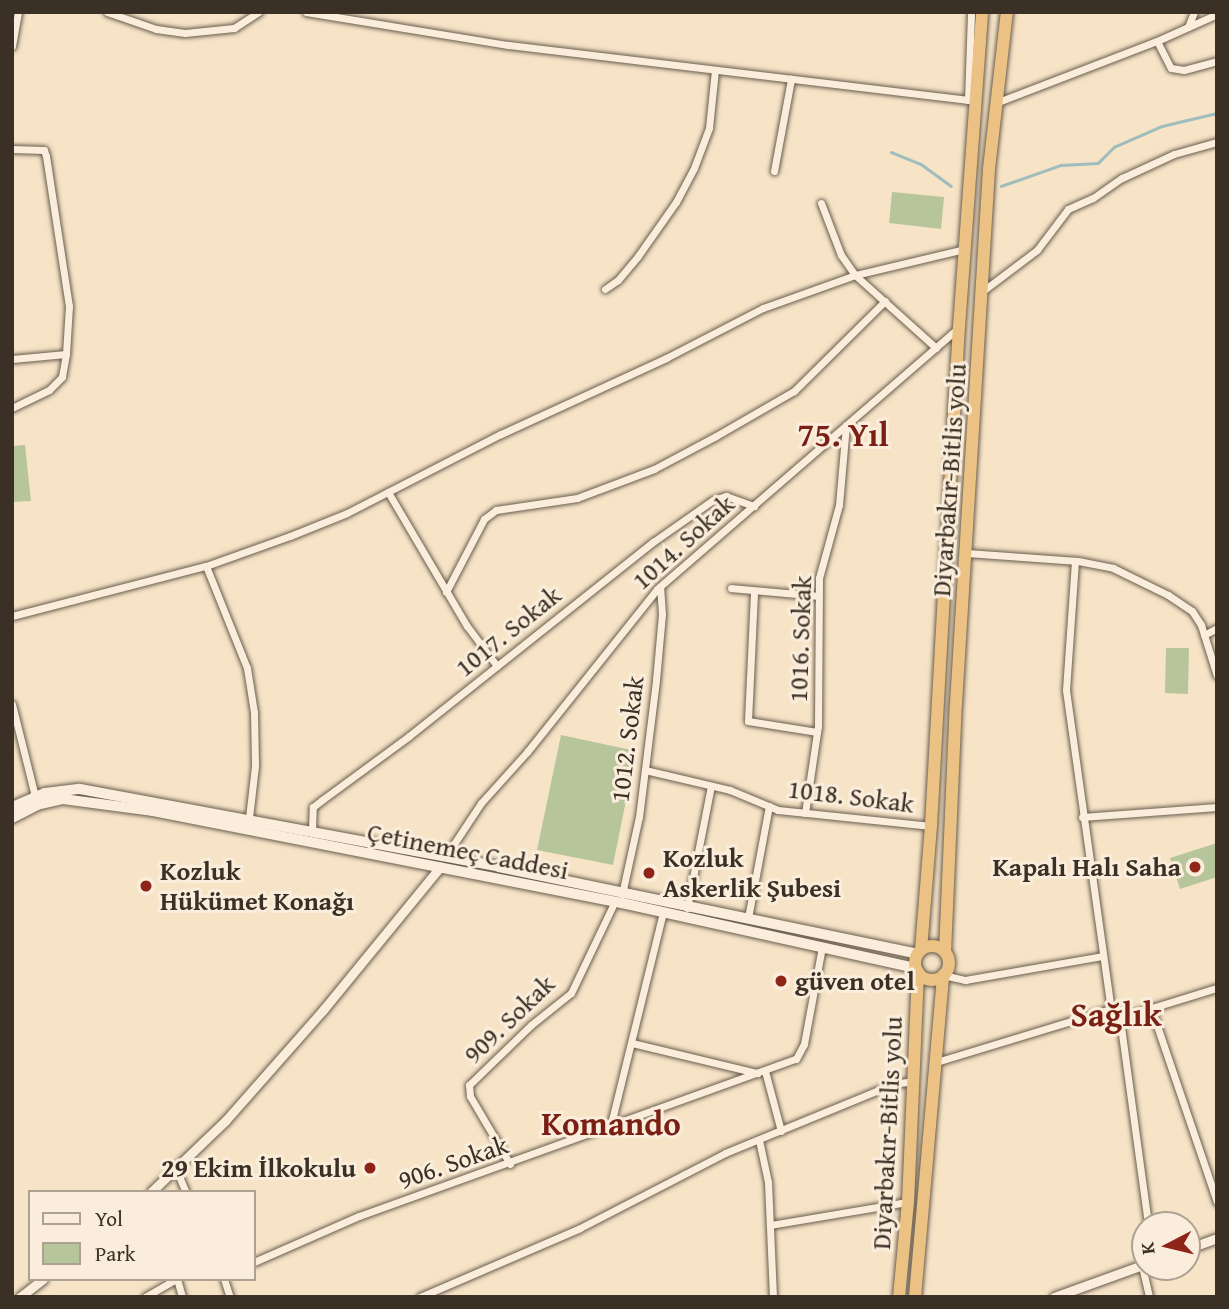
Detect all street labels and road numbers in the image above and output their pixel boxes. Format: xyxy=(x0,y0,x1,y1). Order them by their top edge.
street label: Diyarbakır-Bitlis yolu xyxy=(925,362,973,598)
street label: 1014. Sokak xyxy=(625,488,741,596)
street label: 1016. Sokak xyxy=(782,575,818,703)
street label: 1017. Sokak xyxy=(449,579,567,683)
street label: 1012. Sokak xyxy=(604,674,650,804)
street label: 1018. Sokak xyxy=(786,773,916,819)
street label: Çetinemeç Caddesi xyxy=(365,816,571,886)
street label: 909. Sokak xyxy=(457,968,561,1070)
street label: Diyarbakır-Bitlis yolu xyxy=(865,1016,909,1250)
street label: 906. Sokak xyxy=(394,1129,512,1195)

